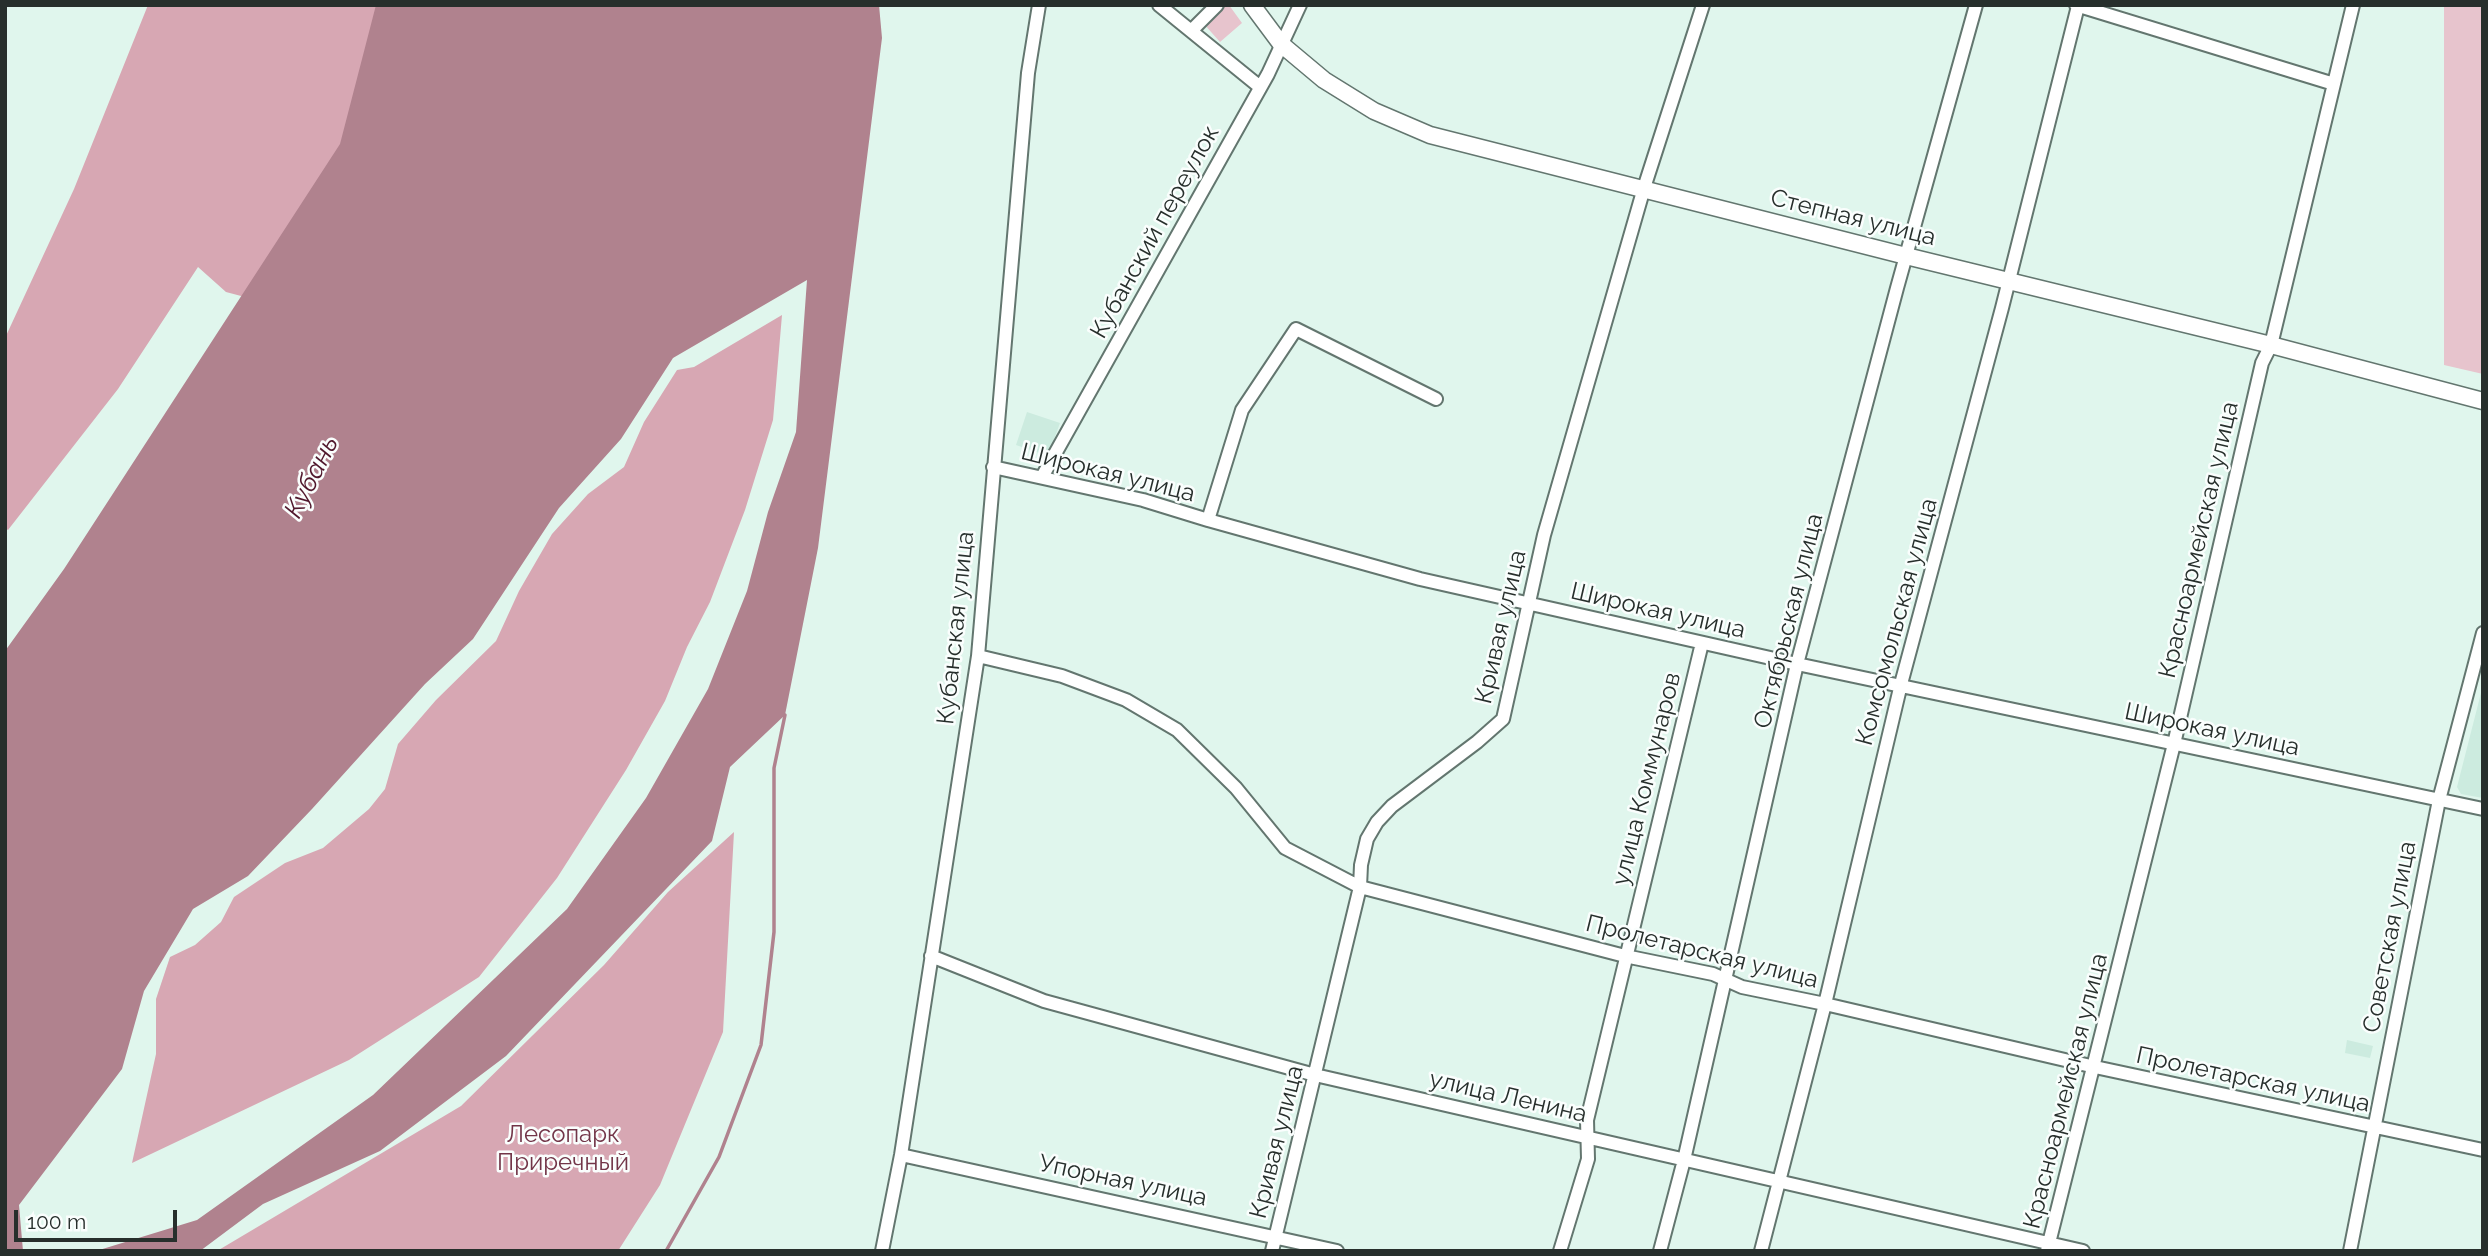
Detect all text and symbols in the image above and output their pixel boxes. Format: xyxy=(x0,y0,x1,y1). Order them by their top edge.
street label: Кубанский переулок xyxy=(1084,120,1226,344)
street label: Степная улица xyxy=(1767,184,1939,252)
street label: Красноармейская улица xyxy=(2153,399,2245,681)
water label: Кубань xyxy=(278,431,346,523)
street label: Широкая улица xyxy=(1018,437,1198,509)
street label: Комсомольская улица xyxy=(1850,495,1944,749)
street label: Октябрьская улица xyxy=(1748,511,1830,731)
street label: Кубанская улица xyxy=(932,530,980,726)
street label: Кривая улица xyxy=(1469,547,1533,707)
street label: Широкая улица xyxy=(1568,577,1748,645)
street label: улица Коммунаров xyxy=(1607,670,1687,888)
street label: Широкая улица xyxy=(2122,697,2302,763)
street label: Советская улица xyxy=(2357,839,2423,1035)
street label: Пролетарская улица xyxy=(1583,909,1821,995)
street label: Красноармейская улица xyxy=(2018,950,2114,1232)
street label: Пролетарская улица xyxy=(2133,1041,2373,1119)
street label: Кривая улица xyxy=(1244,1063,1310,1221)
street label: улица Ленина xyxy=(1426,1065,1590,1129)
park label: Лесопарк Приречный xyxy=(497,1121,629,1177)
street label: Упорная улица xyxy=(1036,1149,1210,1213)
scale bar xyxy=(18,1196,180,1240)
text: 100 m xyxy=(27,1209,86,1234)

